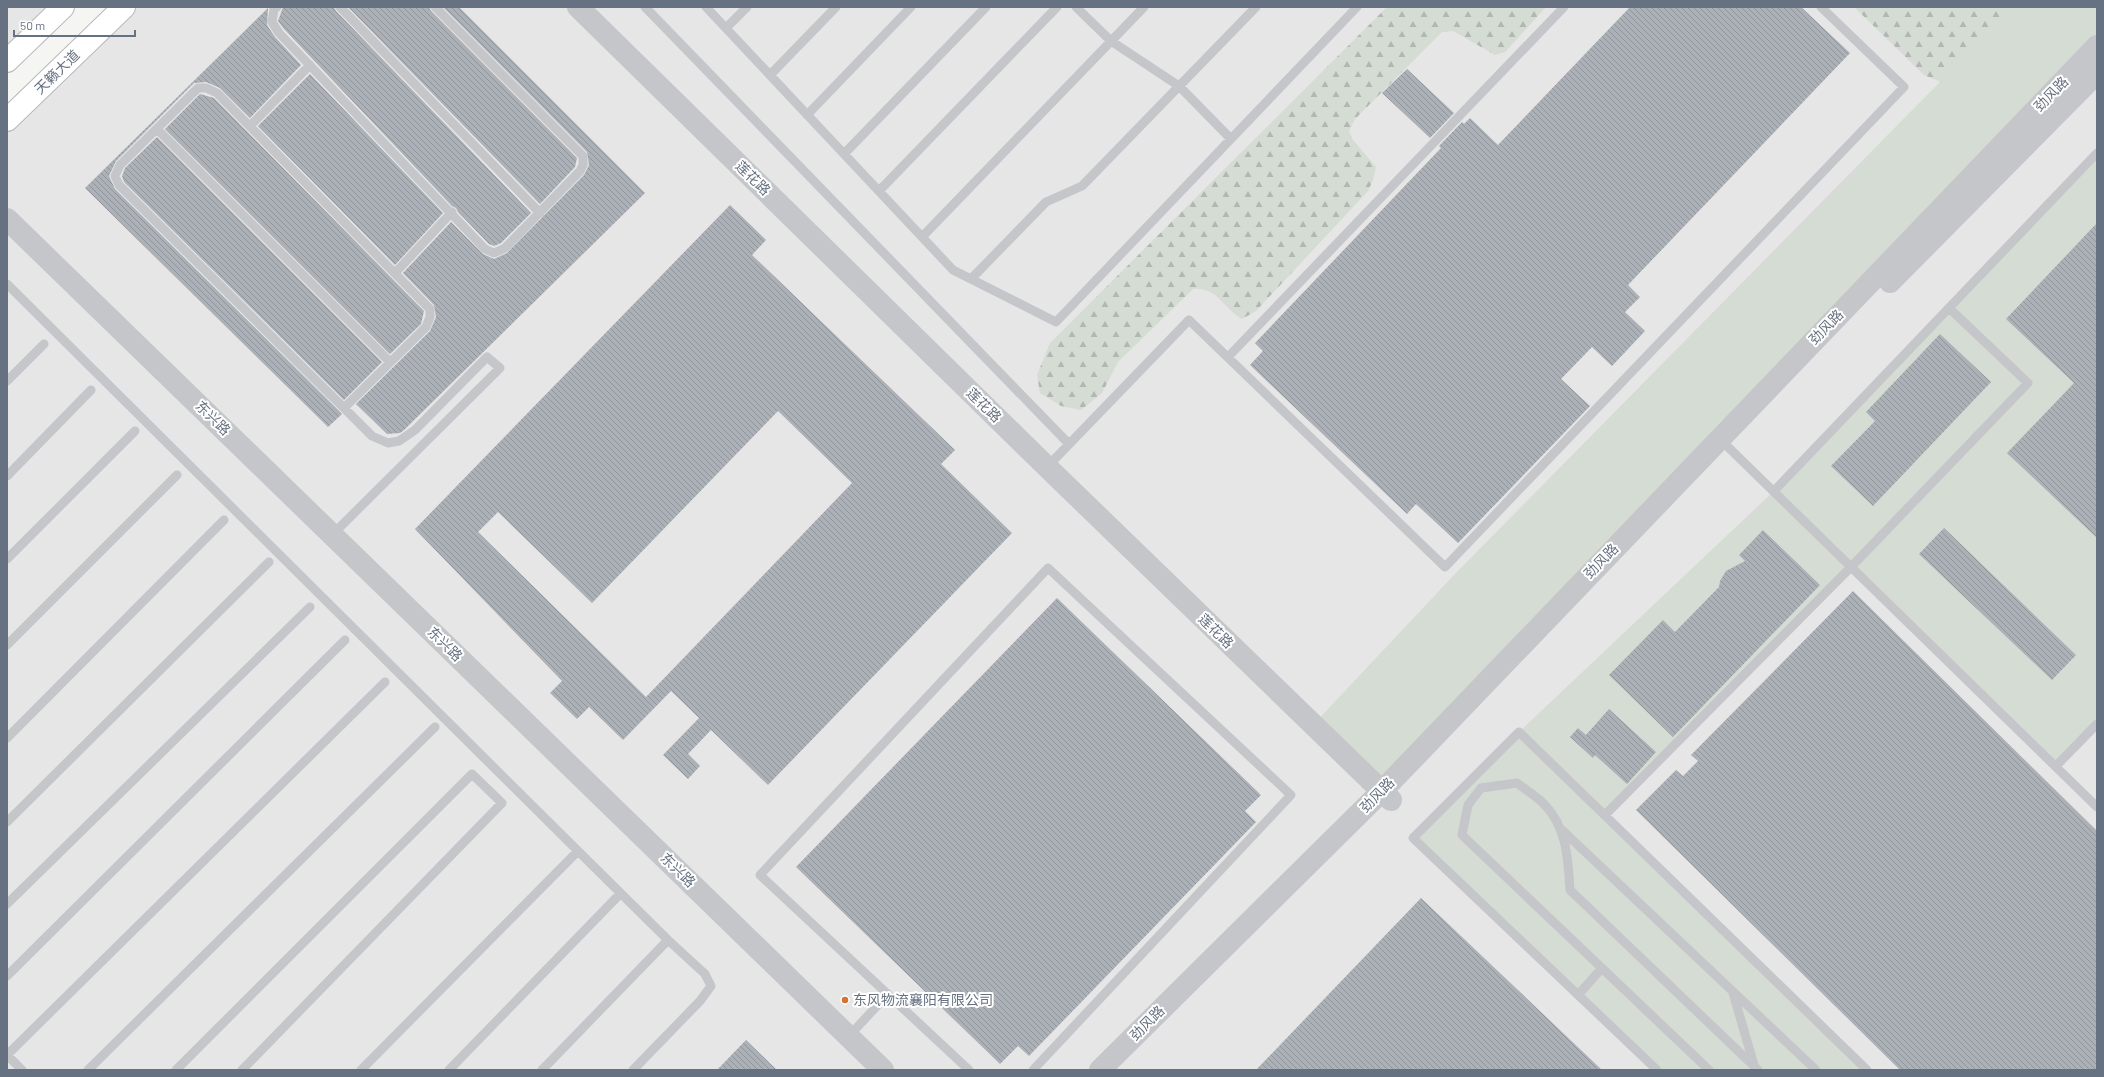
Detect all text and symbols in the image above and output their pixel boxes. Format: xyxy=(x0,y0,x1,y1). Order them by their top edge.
scale bar xyxy=(14,12,135,38)
text: 50 m xyxy=(20,18,45,32)
street label: 天籁大道 xyxy=(31,46,83,97)
street label: 劲风路 xyxy=(2030,73,2071,115)
street label: 莲花路 xyxy=(732,157,774,198)
street label: 劲风路 xyxy=(1805,306,1846,348)
street label: 莲花路 xyxy=(963,384,1005,425)
street label: 东兴路 xyxy=(192,397,234,438)
street label: 劲风路 xyxy=(1580,540,1621,582)
street label: 莲花路 xyxy=(1195,610,1237,651)
street label: 东兴路 xyxy=(424,623,466,664)
street label: 劲风路 xyxy=(1356,774,1397,816)
street label: 东兴路 xyxy=(657,849,699,890)
place label: 东风物流襄阳有限公司 xyxy=(853,991,993,1008)
marker: 东风物流襄阳有限公司 xyxy=(840,995,850,1005)
street label: 劲风路 xyxy=(1126,1002,1168,1044)

